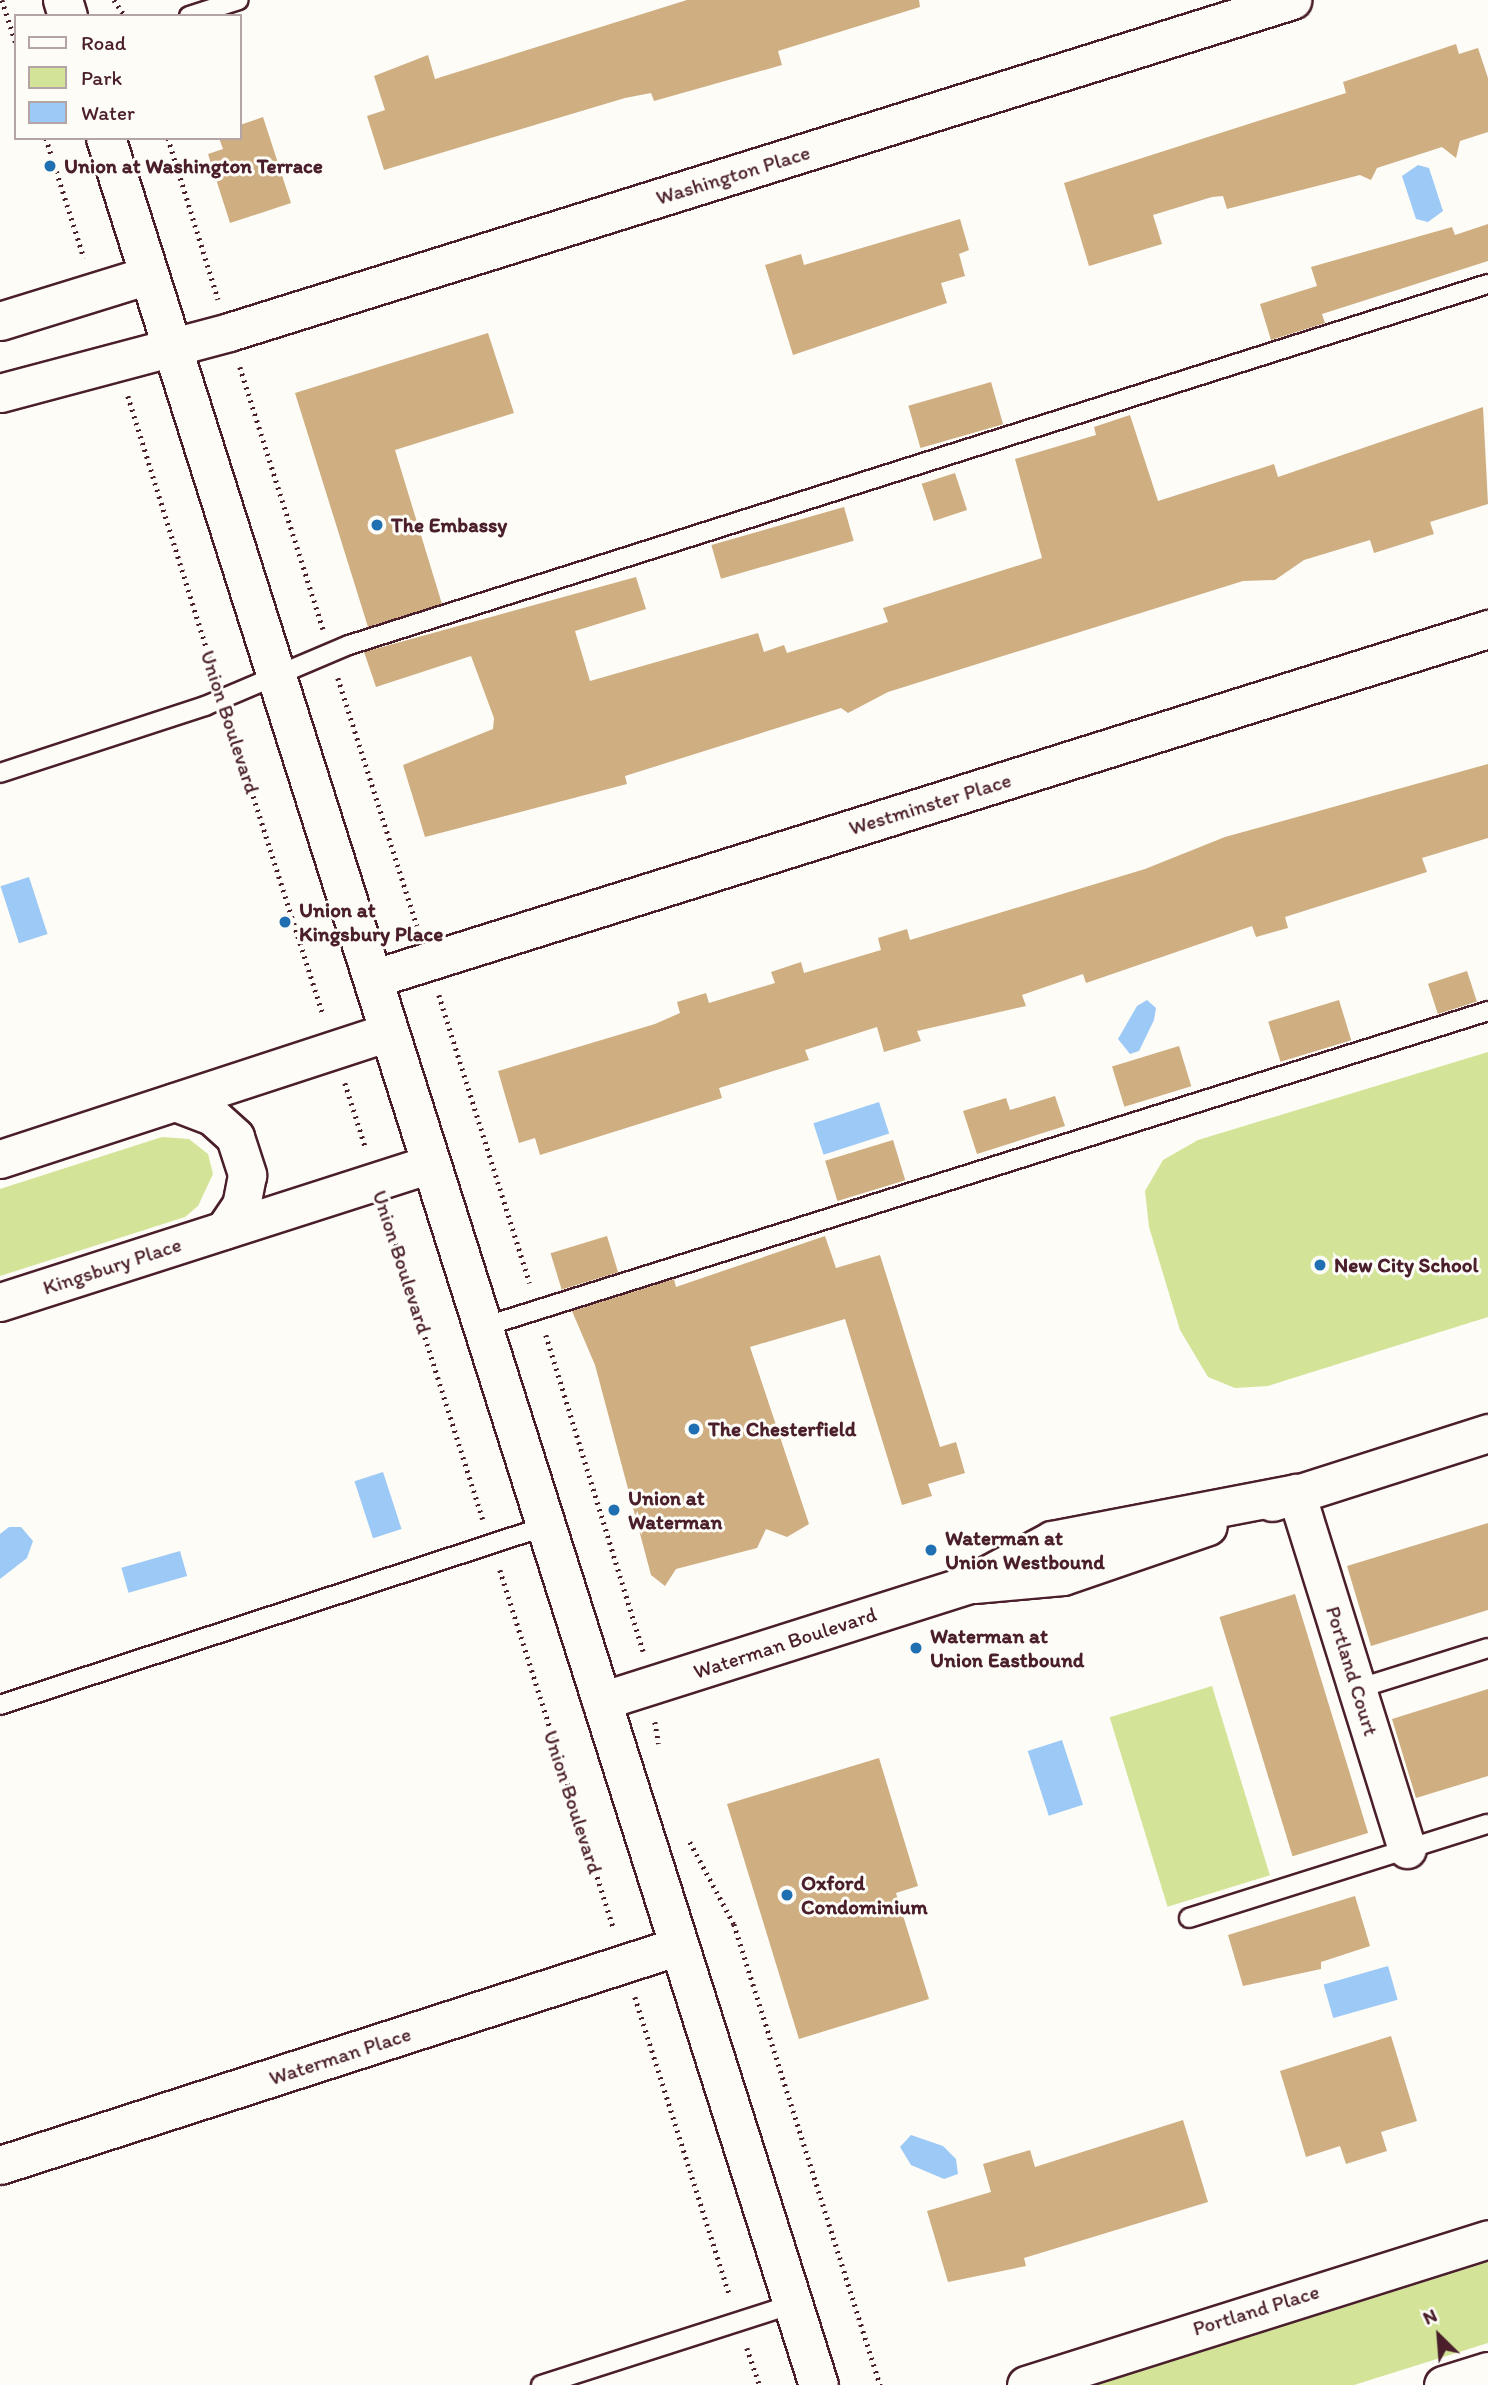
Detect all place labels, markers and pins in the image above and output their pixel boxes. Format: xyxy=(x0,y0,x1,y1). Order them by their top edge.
place label: Union at Washington Terrace xyxy=(64,153,323,179)
marker: Union at Washington Terrace xyxy=(42,158,58,174)
place label: The Embassy xyxy=(391,512,509,538)
marker: The Embassy xyxy=(369,517,385,533)
place label: Union at Kingsbury Place xyxy=(299,897,443,947)
marker: Union at Kingsbury Place xyxy=(277,914,293,930)
place label: New City School xyxy=(1334,1252,1478,1278)
marker: New City School xyxy=(1312,1257,1328,1273)
place label: The Chesterfield xyxy=(708,1416,857,1442)
marker: The Chesterfield xyxy=(686,1421,702,1437)
place label: Union at Waterman xyxy=(628,1485,722,1535)
marker: Union at Waterman xyxy=(606,1502,622,1518)
place label: Waterman at Union Westbound xyxy=(945,1525,1104,1575)
marker: Waterman at Union Westbound xyxy=(923,1542,939,1558)
place label: Waterman at Union Eastbound xyxy=(930,1623,1084,1673)
marker: Waterman at Union Eastbound xyxy=(908,1640,924,1656)
place label: Oxford Condominium xyxy=(801,1870,928,1920)
marker: Oxford Condominium xyxy=(779,1887,795,1903)

